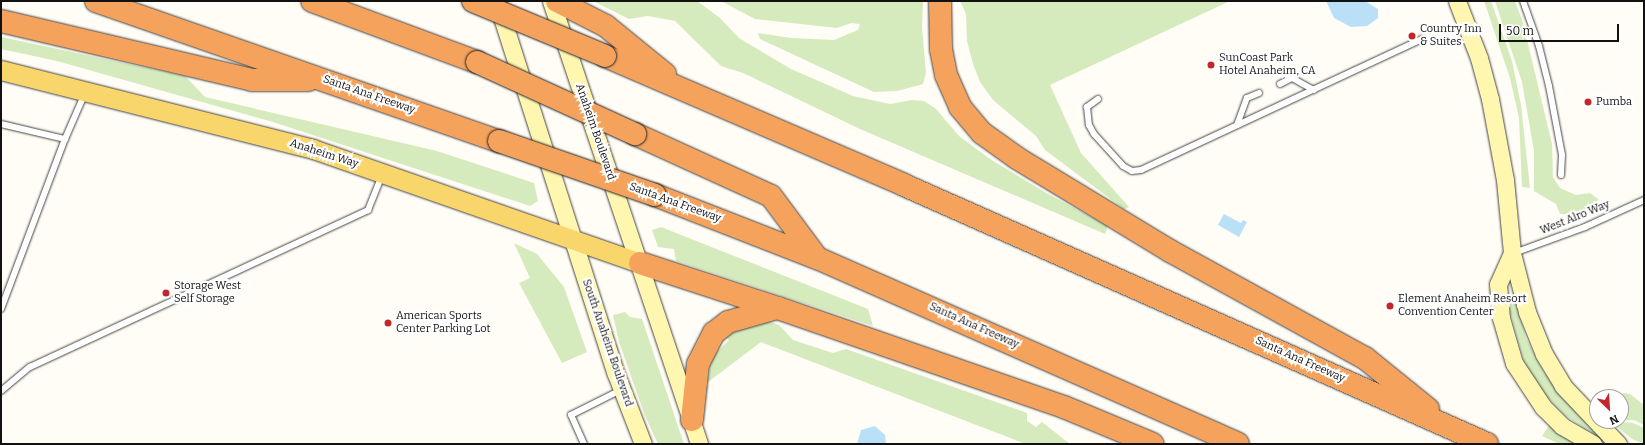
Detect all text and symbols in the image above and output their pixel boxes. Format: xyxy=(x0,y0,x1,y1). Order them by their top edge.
scale bar xyxy=(1501,16,1621,42)
place label: Country Inn & Suites xyxy=(1420,23,1482,49)
text: 50 m xyxy=(1506,24,1534,38)
marker: Country Inn & Suites xyxy=(1407,31,1417,41)
place label: SunCoast Park Hotel Anaheim, CA xyxy=(1219,52,1316,78)
marker: SunCoast Park Hotel Anaheim, CA xyxy=(1206,60,1216,70)
street label: Santa Ana Freeway xyxy=(321,73,417,117)
street label: Anaheim Boulevard xyxy=(572,82,618,182)
place label: Pumba xyxy=(1596,95,1632,109)
marker: Pumba xyxy=(1583,97,1593,107)
street label: Anaheim Way xyxy=(288,137,360,171)
street label: Santa Ana Freeway xyxy=(627,180,723,226)
street label: West Alro Way xyxy=(1538,198,1612,238)
street label: South Anaheim Boulevard xyxy=(579,278,635,408)
place label: Storage West Self Storage xyxy=(174,280,241,306)
marker: Storage West Self Storage xyxy=(161,288,171,298)
place label: Element Anaheim Resort Convention Center xyxy=(1398,293,1527,319)
street label: Santa Ana Freeway xyxy=(927,300,1021,352)
marker: Element Anaheim Resort Convention Center xyxy=(1385,301,1395,311)
place label: American Sports Center Parking Lot xyxy=(396,310,491,336)
marker: American Sports Center Parking Lot xyxy=(383,318,393,328)
street label: Santa Ana Freeway xyxy=(1253,334,1347,386)
north arrow xyxy=(1589,389,1629,429)
text: N xyxy=(1607,412,1620,427)

